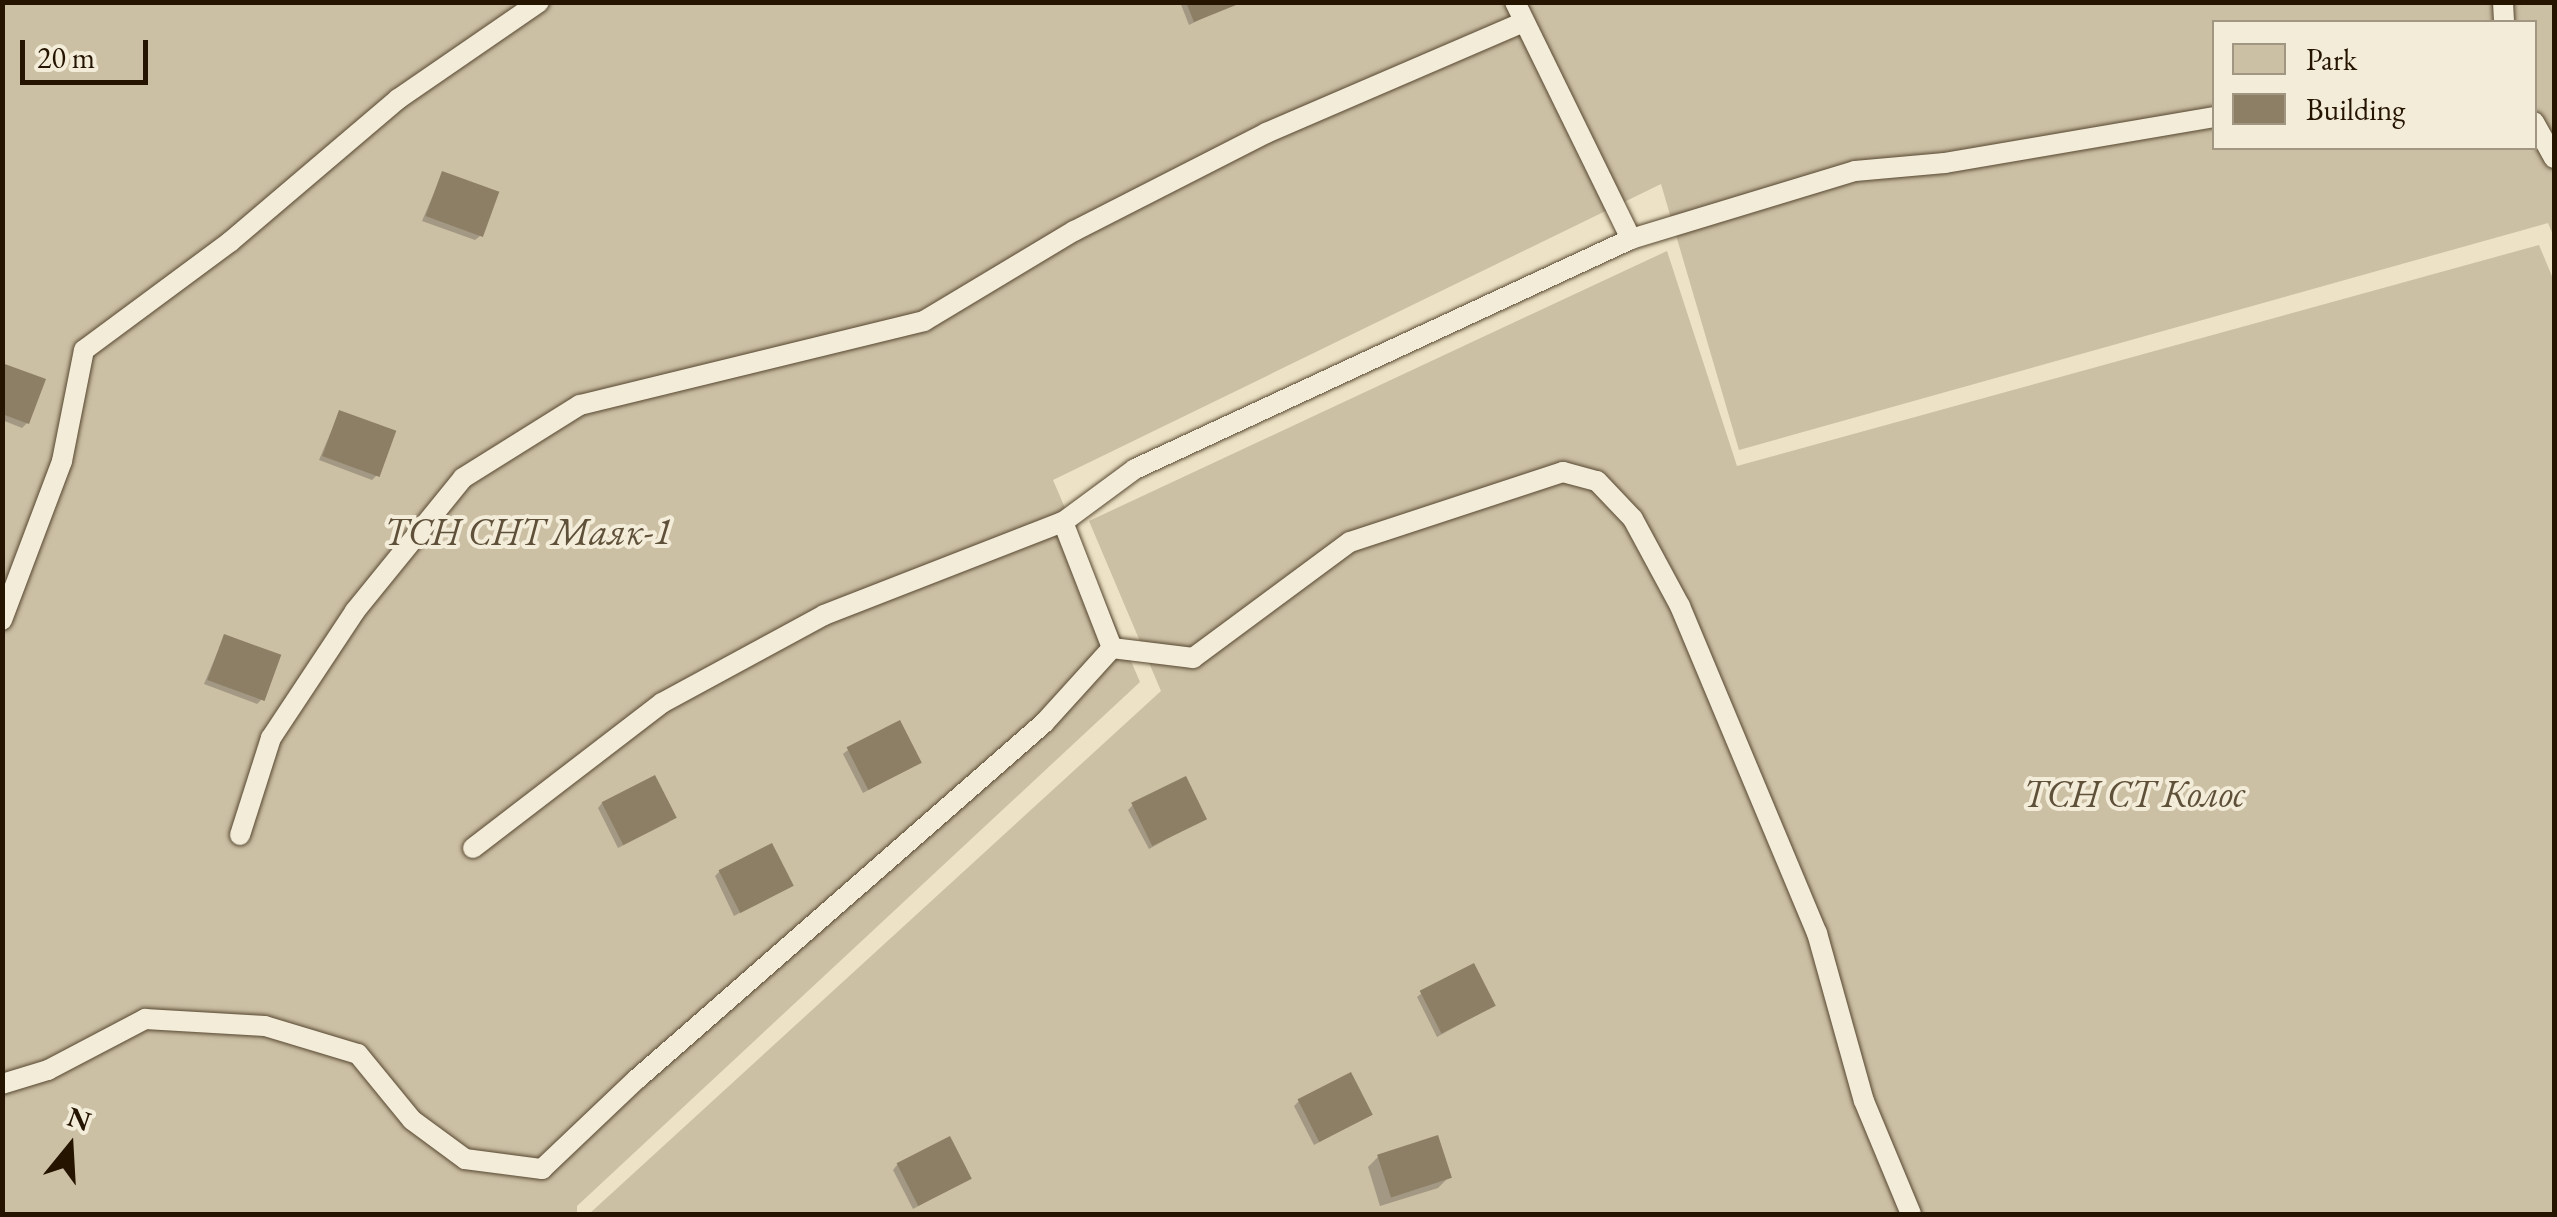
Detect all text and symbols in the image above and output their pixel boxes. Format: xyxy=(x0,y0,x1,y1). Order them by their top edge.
scale bar xyxy=(25,20,152,82)
legend xyxy=(2212,20,2537,150)
text: 20 m xyxy=(37,38,95,77)
text: Park xyxy=(2306,40,2357,79)
text: Building xyxy=(2306,90,2405,129)
park label: ТСН СНТ Маяк-1 xyxy=(384,508,672,554)
park label: ТСН СТ Колос xyxy=(2023,770,2245,816)
north arrow xyxy=(20,1097,120,1197)
text: N xyxy=(63,1098,96,1139)

